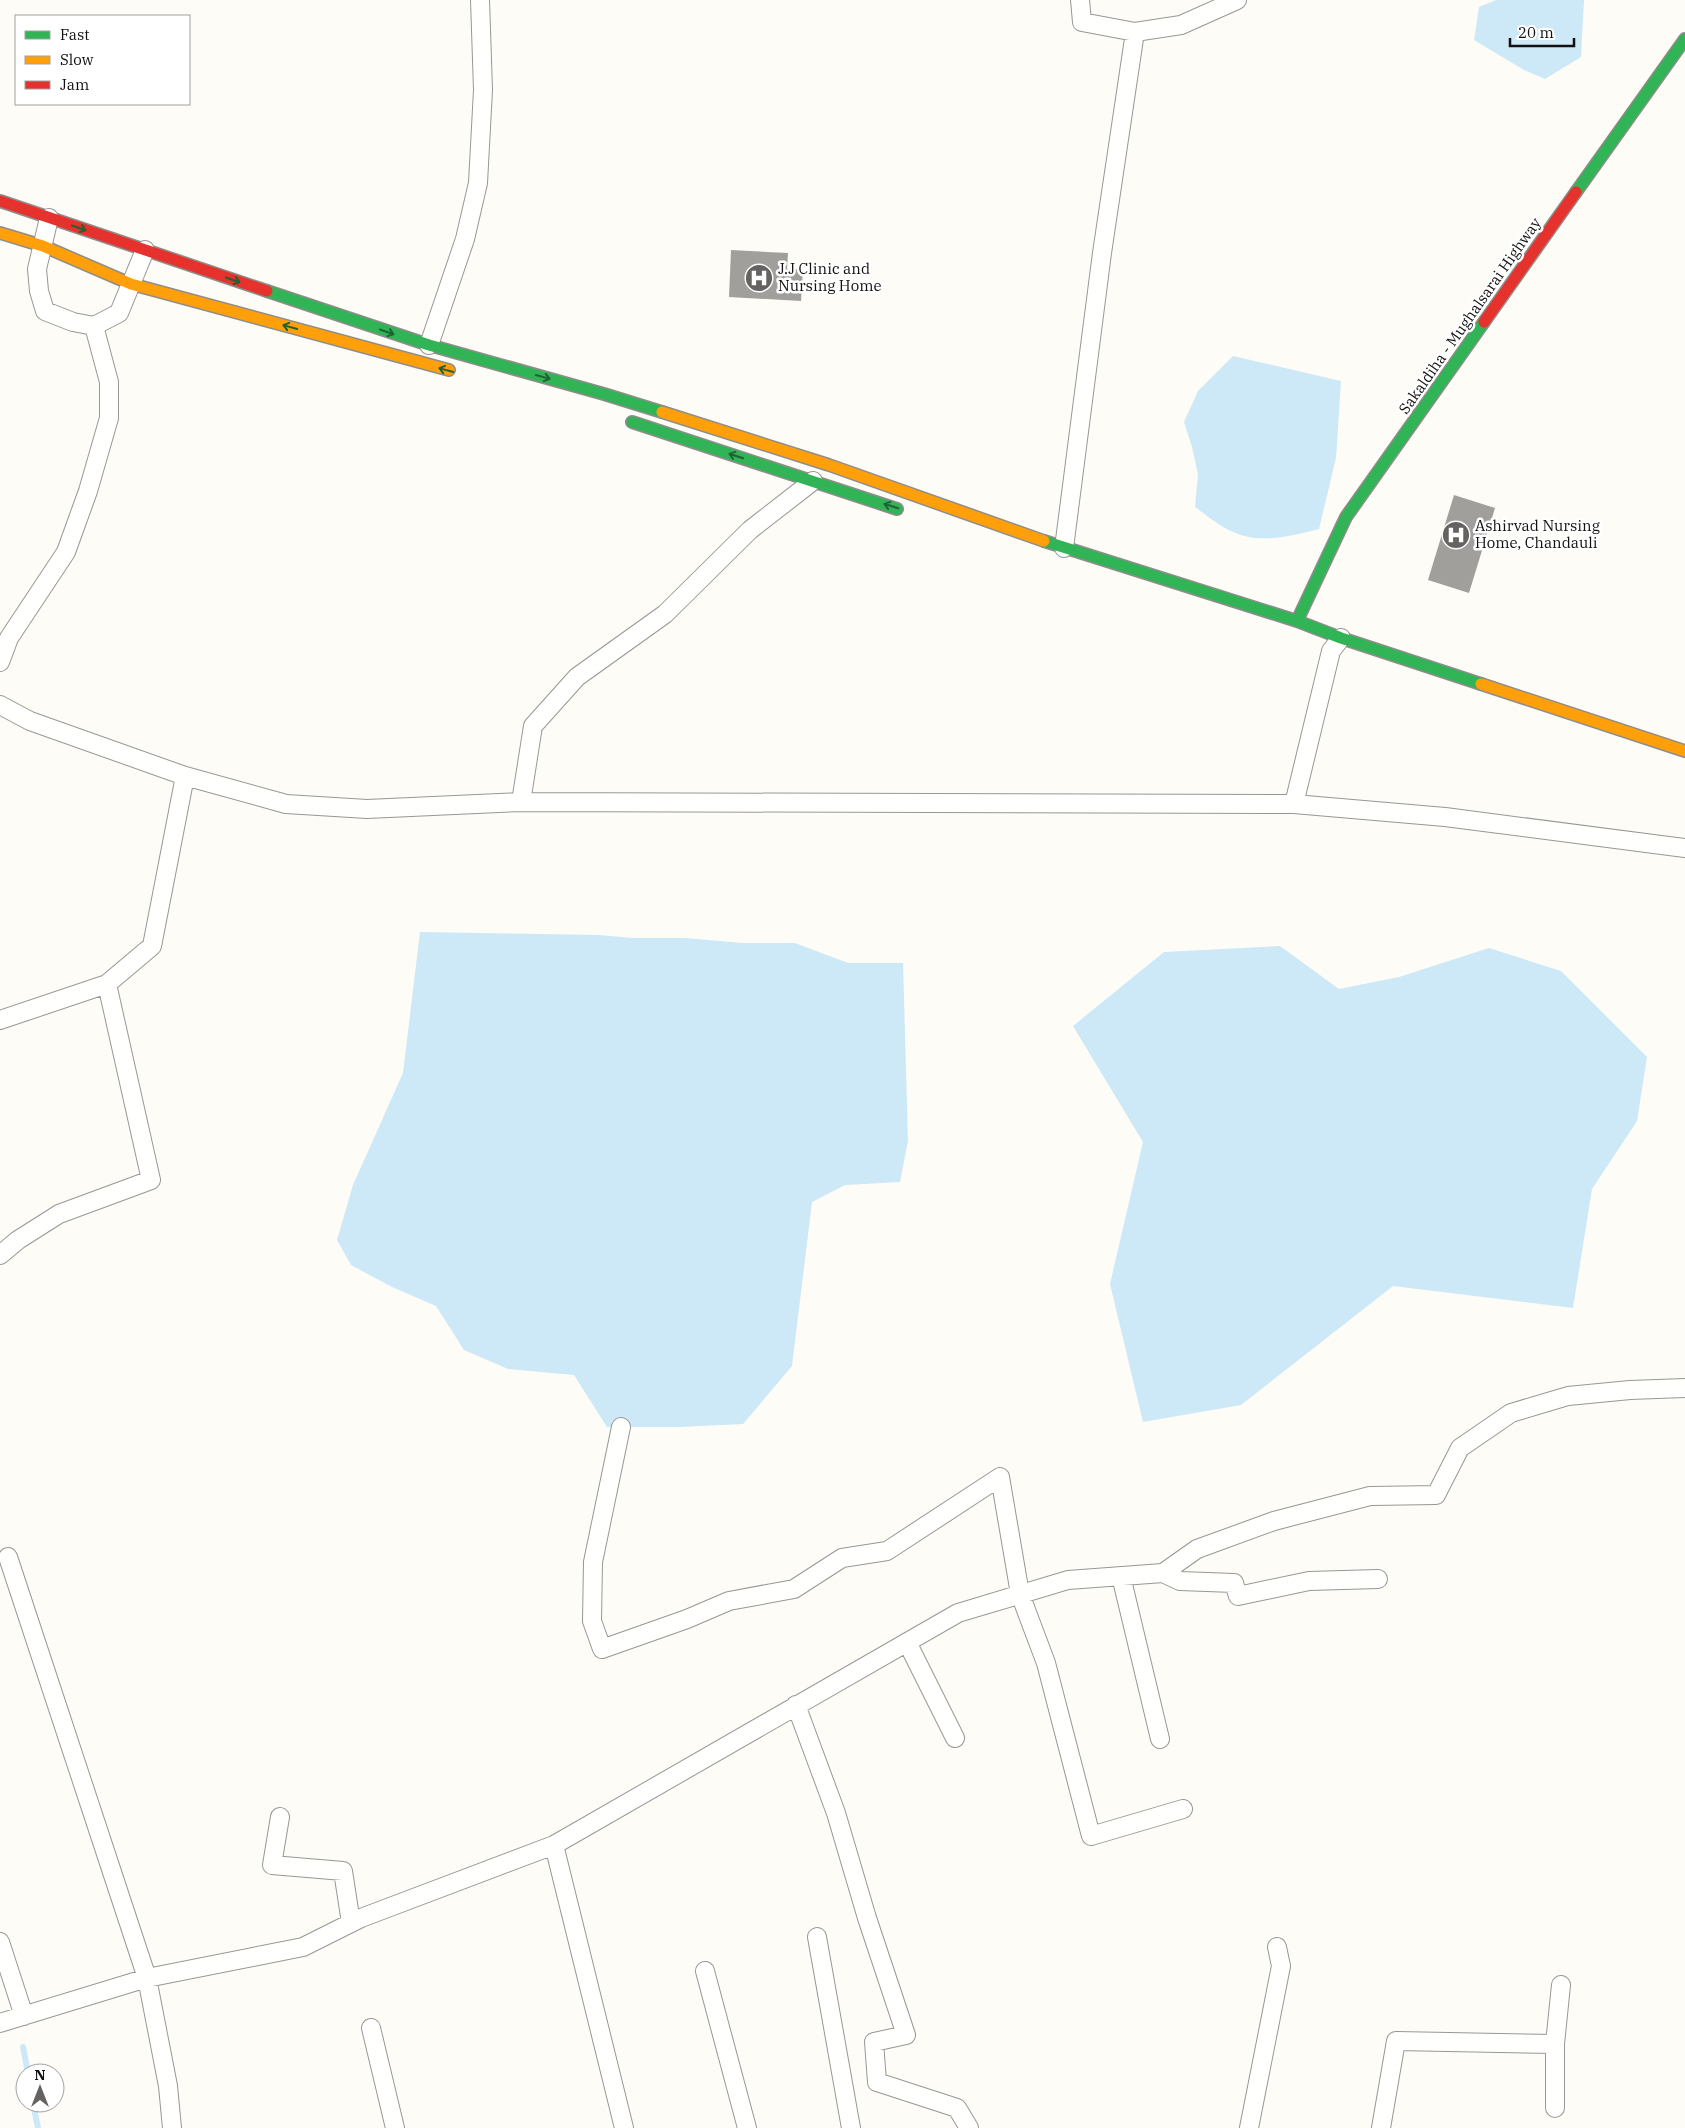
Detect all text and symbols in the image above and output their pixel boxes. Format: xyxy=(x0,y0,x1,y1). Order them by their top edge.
legend xyxy=(15,15,190,105)
scale bar xyxy=(1510,15,1574,47)
text: 20 m xyxy=(1518,23,1554,42)
text: Fast xyxy=(60,25,90,44)
text: Slow xyxy=(60,50,94,69)
text: Jam xyxy=(60,75,89,94)
street label: Sakaldiha - Mughalsarai Highway xyxy=(1394,214,1545,418)
one-way arrow xyxy=(71,224,87,233)
place label: J.J Clinic and Nursing Home xyxy=(778,259,881,295)
hospital icon: J.J Clinic and Nursing Home xyxy=(744,263,774,293)
one-way arrow xyxy=(225,275,241,285)
one-way arrow xyxy=(282,321,298,331)
one-way arrow xyxy=(379,327,395,337)
one-way arrow xyxy=(439,364,455,374)
one-way arrow xyxy=(535,373,551,382)
one-way arrow xyxy=(729,451,744,460)
one-way arrow xyxy=(883,501,899,511)
place label: Ashirvad Nursing Home, Chandauli xyxy=(1475,516,1600,552)
hospital icon: Ashirvad Nursing Home, Chandauli xyxy=(1441,520,1471,550)
north arrow xyxy=(15,2063,65,2113)
text: N xyxy=(34,2066,46,2084)

